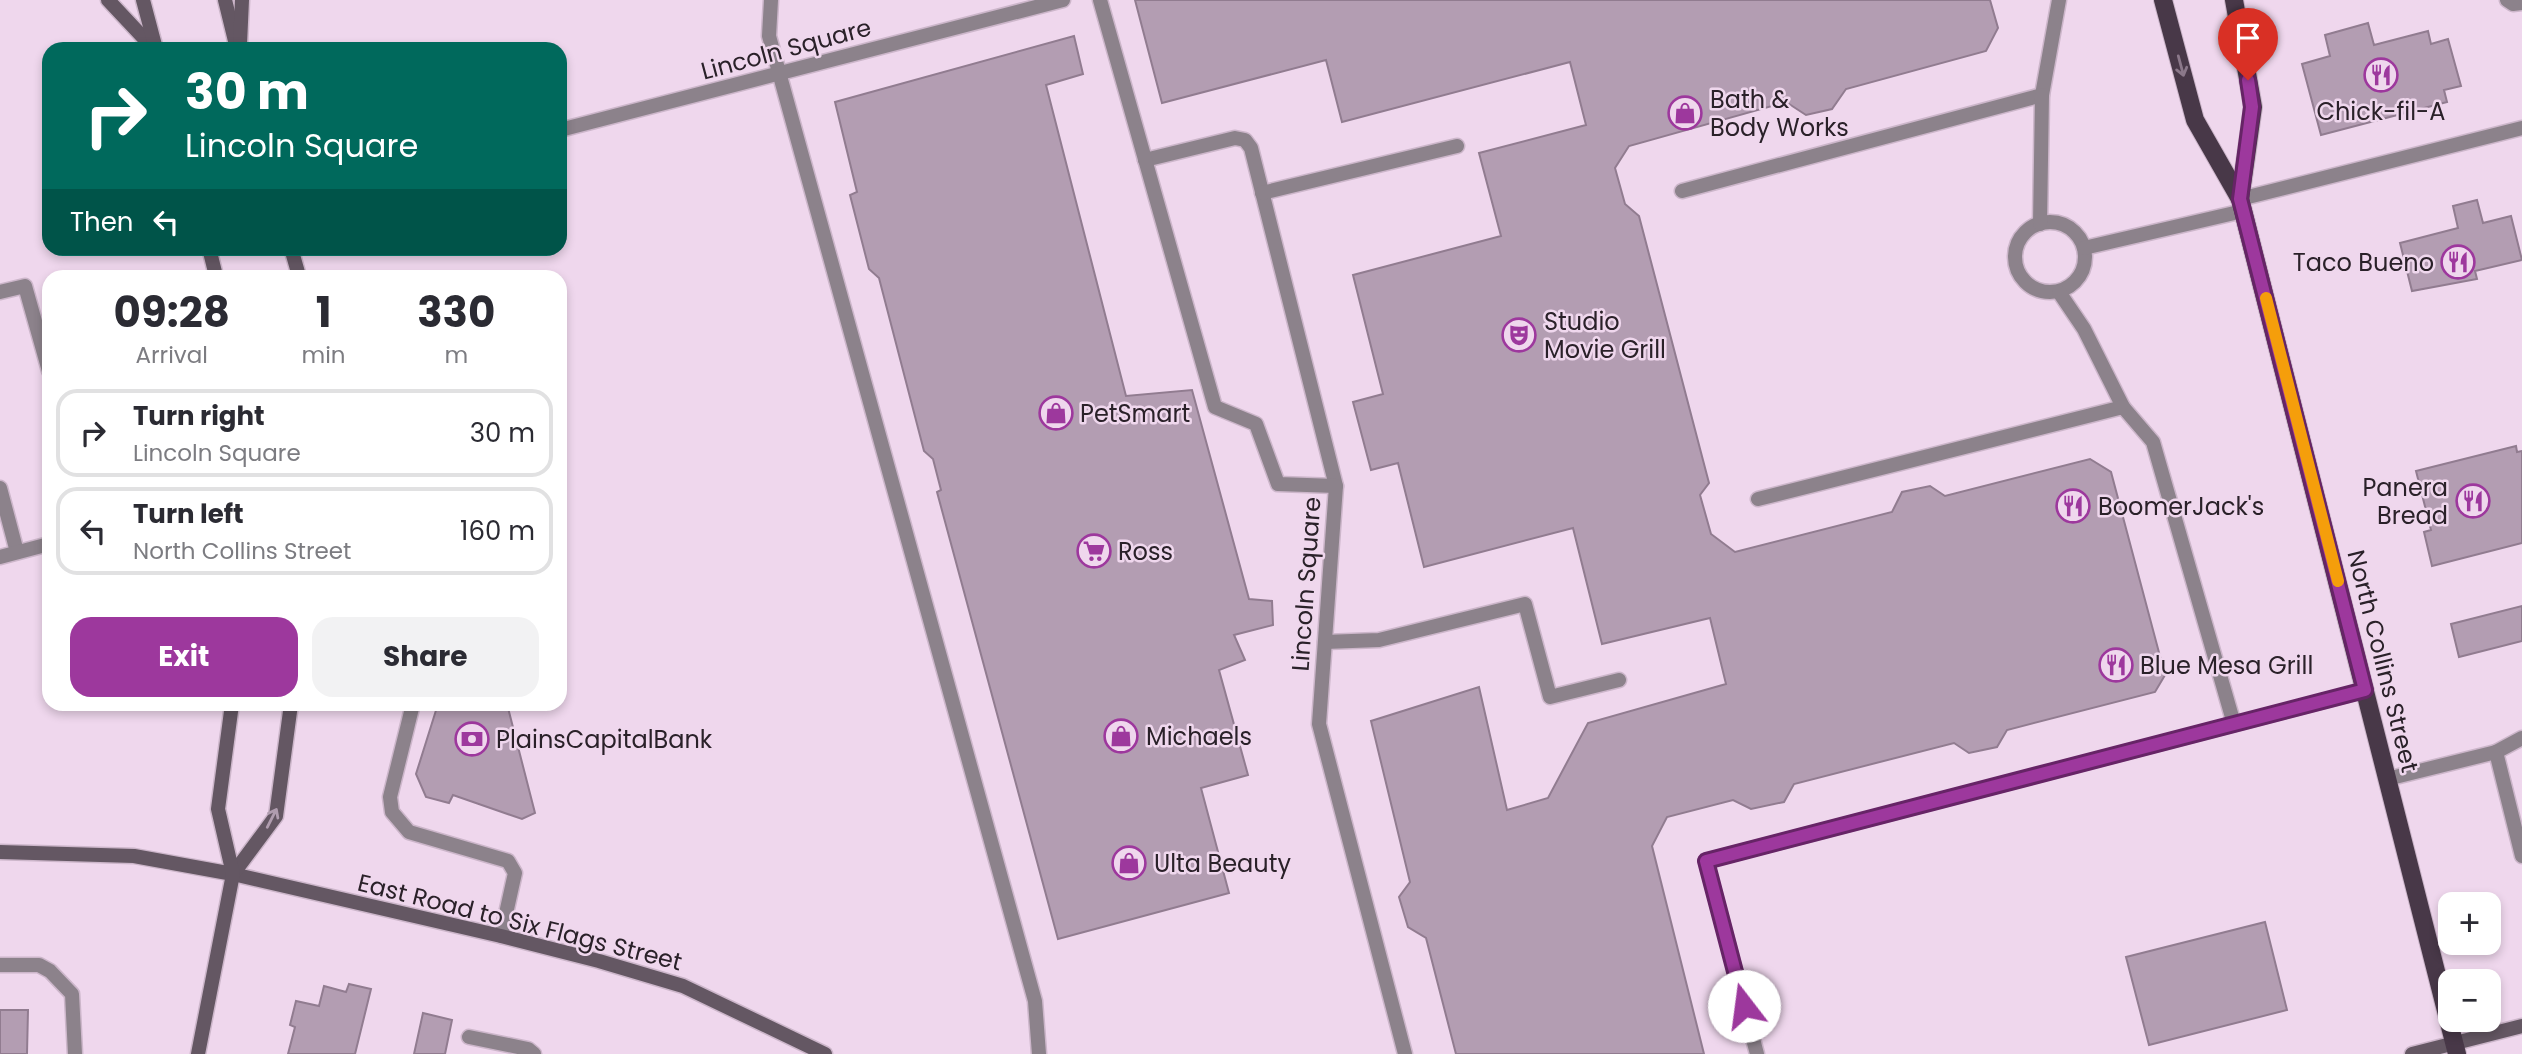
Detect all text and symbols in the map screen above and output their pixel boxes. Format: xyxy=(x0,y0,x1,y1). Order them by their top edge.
pin xyxy=(2218,8,2278,80)
street label: Lincoln Square xyxy=(697,10,875,88)
icon: arrive xyxy=(2229,19,2267,57)
one-way arrow xyxy=(2175,54,2188,77)
restaurant icon: Chick-fil-A xyxy=(2362,56,2400,94)
text: 30 m xyxy=(185,58,309,126)
icon: right xyxy=(70,70,161,161)
place label: Bath & Body Works xyxy=(1710,83,1849,144)
shop icon: Bath & Body Works xyxy=(1666,94,1704,132)
place label: Chick-fil-A xyxy=(2316,95,2446,128)
text: Lincoln Square xyxy=(185,123,418,168)
icon: left xyxy=(147,203,185,241)
text: Then xyxy=(70,204,133,240)
restaurant icon: Taco Bueno xyxy=(2439,243,2477,281)
place label: Taco Bueno xyxy=(2293,246,2434,279)
text: 09:28 xyxy=(114,283,230,342)
text: 1 xyxy=(316,283,331,342)
text: 330 xyxy=(417,283,495,342)
place label: Studio Movie Grill xyxy=(1544,305,1666,366)
theatre icon: Studio Movie Grill xyxy=(1500,316,1538,354)
text: Arrival xyxy=(136,339,208,371)
text: min xyxy=(302,339,346,371)
text: m xyxy=(444,339,468,371)
shop icon: PetSmart xyxy=(1037,394,1075,432)
place label: PetSmart xyxy=(1080,397,1190,430)
text: Turn right xyxy=(133,398,265,434)
icon: right xyxy=(74,414,112,452)
text: 30 m xyxy=(470,415,535,451)
text: Lincoln Square xyxy=(133,437,301,469)
place label: Panera Bread xyxy=(2362,471,2448,532)
restaurant icon: Panera Bread xyxy=(2454,482,2492,520)
restaurant icon: BoomerJack's xyxy=(2054,487,2092,525)
place label: BoomerJack's xyxy=(2098,490,2264,523)
text: Turn left xyxy=(133,496,244,532)
street label: Lincoln Square xyxy=(1283,496,1329,672)
icon: left xyxy=(74,512,112,550)
text: 160 m xyxy=(460,513,535,549)
supermarket icon: Ross xyxy=(1075,532,1113,570)
text: North Collins Street xyxy=(133,535,351,567)
place label: Ross xyxy=(1118,535,1173,568)
street label: North Collins Street xyxy=(2339,546,2427,776)
button: Exit xyxy=(70,617,298,697)
button: Share xyxy=(312,617,539,697)
restaurant icon: Blue Mesa Grill xyxy=(2097,646,2135,684)
place label: Blue Mesa Grill xyxy=(2140,649,2313,682)
shop icon: Michaels xyxy=(1102,717,1140,755)
bank icon: PlainsCapitalBank xyxy=(453,720,491,758)
place label: Michaels xyxy=(1146,720,1252,753)
place label: PlainsCapitalBank xyxy=(496,723,713,756)
one-way arrow xyxy=(266,808,279,829)
shop icon: Ulta Beauty xyxy=(1110,844,1148,882)
place label: Ulta Beauty xyxy=(1154,847,1291,880)
street label: East Road to Six Flags Street xyxy=(354,866,686,978)
map controls xyxy=(2438,892,2501,1032)
button: + xyxy=(2438,892,2501,955)
position arrow xyxy=(1707,969,1781,1043)
button: − xyxy=(2438,969,2501,1032)

